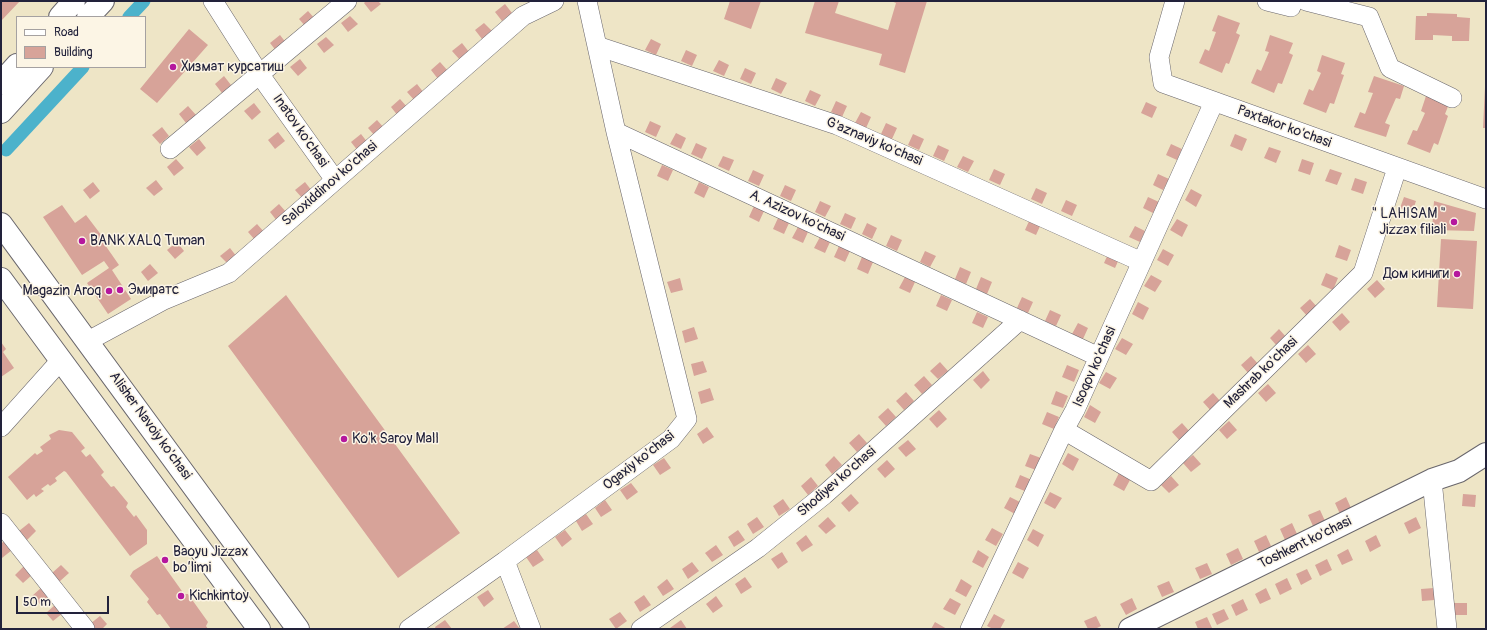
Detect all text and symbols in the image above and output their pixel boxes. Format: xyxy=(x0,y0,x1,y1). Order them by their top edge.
legend xyxy=(16,16,146,68)
text: Road xyxy=(54,25,79,40)
text: Building xyxy=(54,45,93,60)
place label: Хизмат курсатиш xyxy=(181,59,284,75)
marker: Хизмат курсатиш xyxy=(168,62,178,72)
street label: Inatov ko'chasi xyxy=(269,91,331,171)
street label: Paxtakor ko'chasi xyxy=(1234,102,1334,152)
street label: G'aznaviy ko'chasi xyxy=(823,114,925,170)
street label: Saloxiddinov ko'chasi xyxy=(279,138,381,230)
street label: A. Azizov ko'chasi xyxy=(747,187,847,245)
place label: " LAHISAM " Jizzax filiali xyxy=(1371,206,1446,238)
marker: " LAHISAM " Jizzax filiali xyxy=(1449,217,1459,227)
place label: BANK XALQ Tuman xyxy=(90,233,205,249)
marker: BANK XALQ Tuman xyxy=(77,236,87,246)
place label: Дом киниги xyxy=(1383,266,1449,282)
marker: Дом киниги xyxy=(1452,269,1462,279)
place label: Эмиратс xyxy=(128,282,179,298)
place label: Magazin Aroq xyxy=(22,283,101,299)
marker: Эмиратс xyxy=(115,285,125,295)
marker: Magazin Aroq xyxy=(104,286,114,296)
street label: Isoqov ko'chasi xyxy=(1070,324,1120,410)
street label: Mashrab ko'chasi xyxy=(1221,334,1301,412)
street label: Alisher Navoiy ko'chasi xyxy=(105,369,195,483)
street label: Ogaxiy ko'chasi xyxy=(600,428,678,494)
place label: Ko'k Saroy Mall xyxy=(352,431,439,447)
marker: Ko'k Saroy Mall xyxy=(339,434,349,444)
street label: Shodiyev ko'chasi xyxy=(794,443,880,521)
street label: Toshkent ko'chasi xyxy=(1256,513,1354,573)
place label: Baoyu Jizzax bo’limi xyxy=(173,544,248,576)
marker: Baoyu Jizzax bo’limi xyxy=(160,555,170,565)
scale bar xyxy=(18,588,111,614)
place label: Kichkintoy xyxy=(189,588,249,604)
marker: Kichkintoy xyxy=(176,591,186,601)
text: 50 m xyxy=(23,595,51,610)

